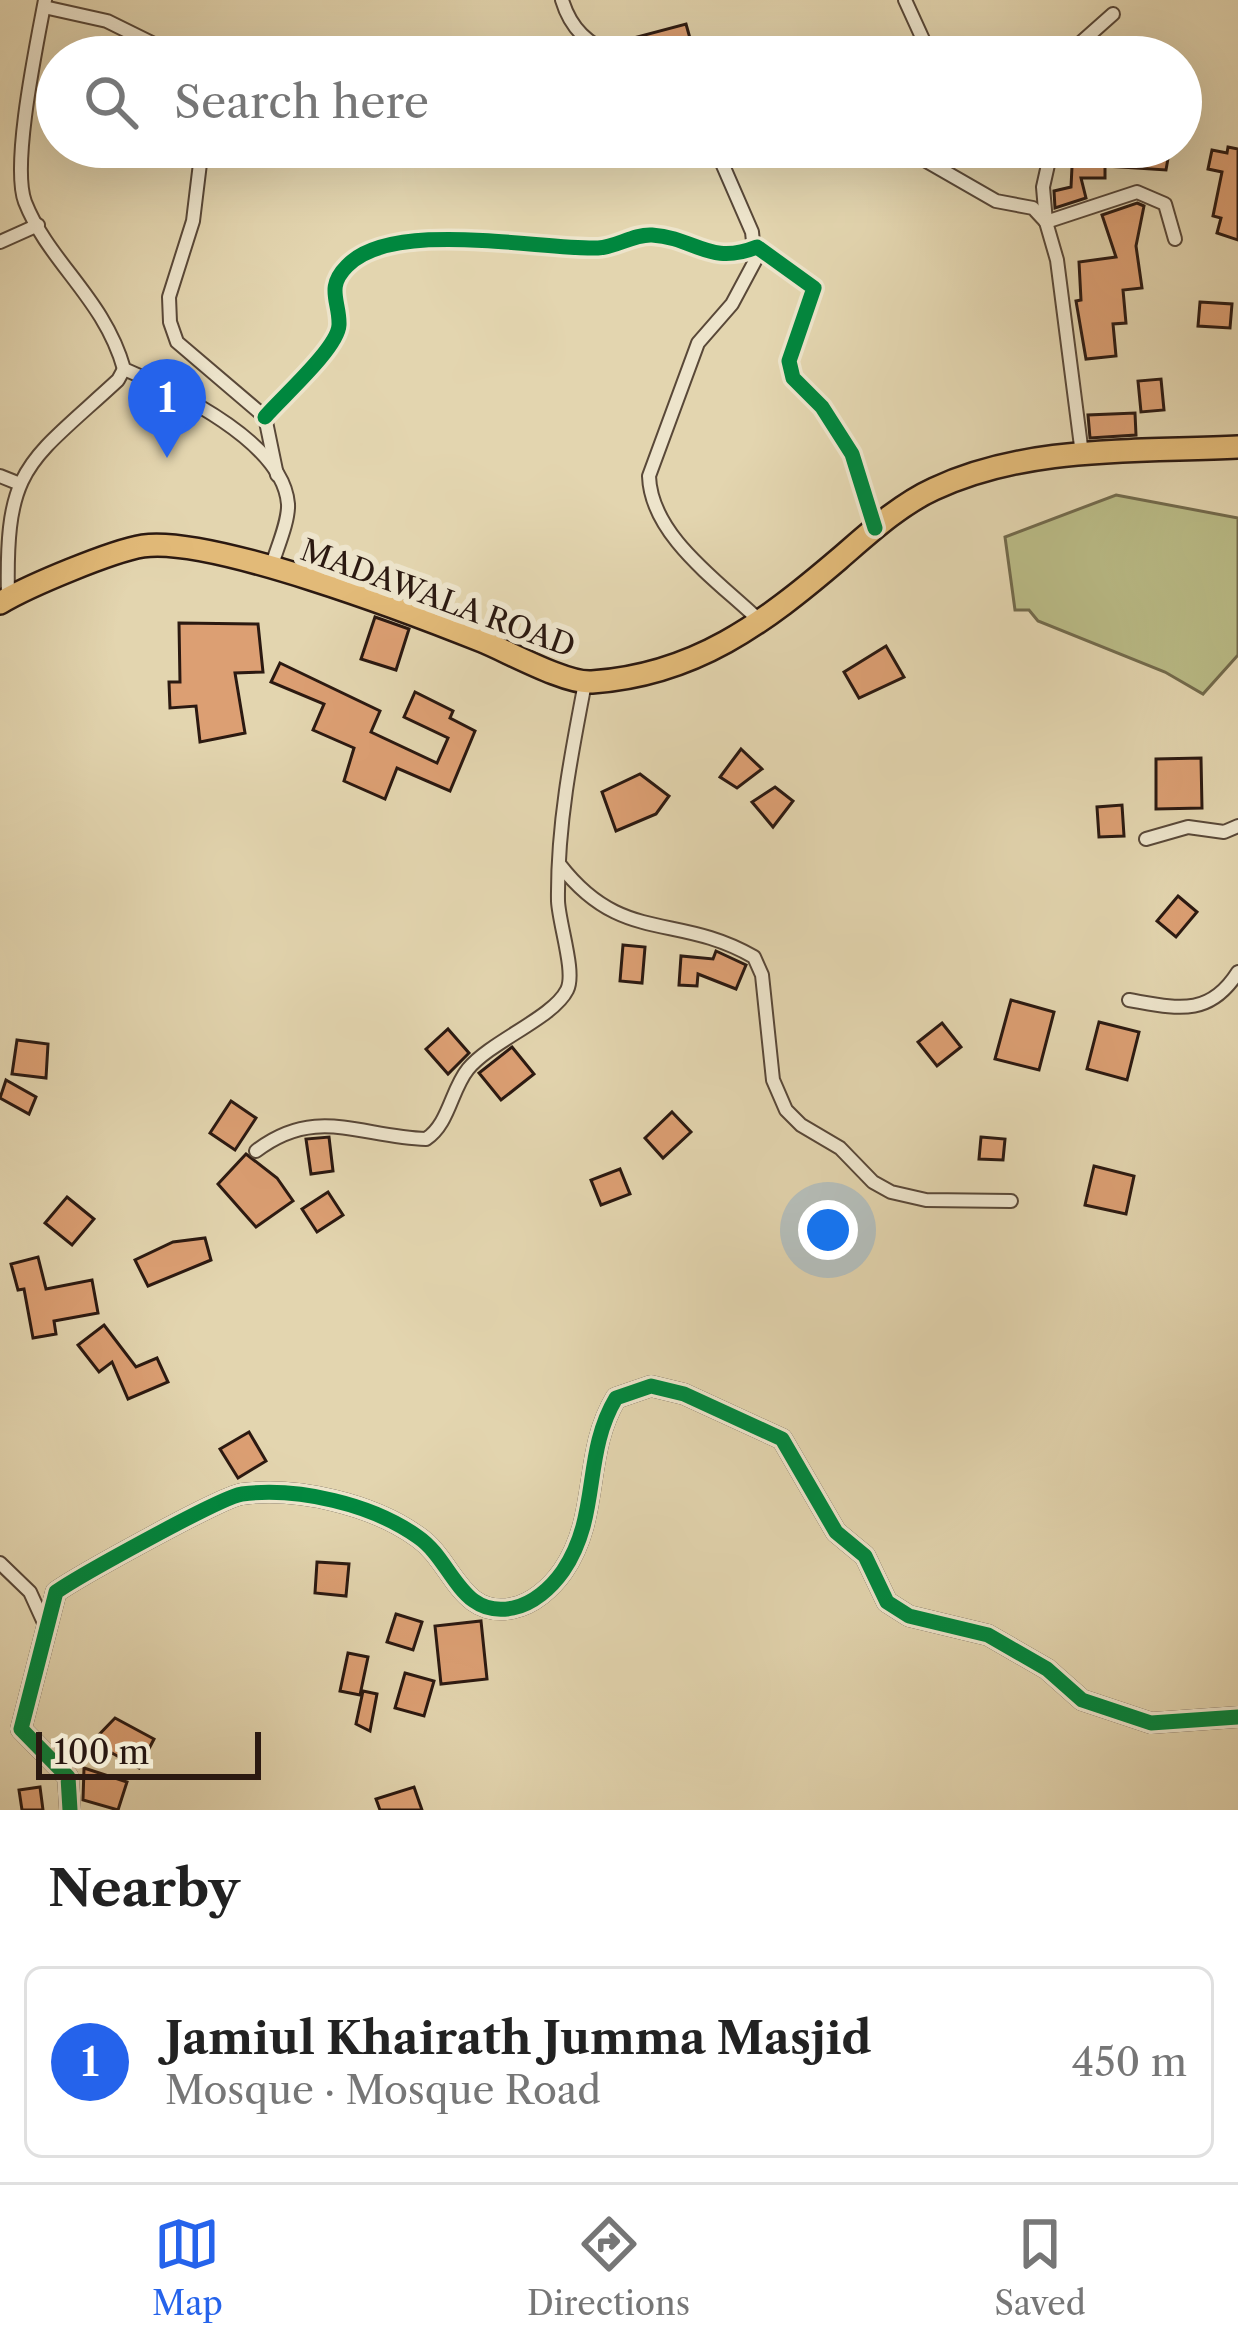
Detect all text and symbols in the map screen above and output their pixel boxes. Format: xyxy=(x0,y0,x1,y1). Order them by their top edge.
search box xyxy=(36,36,1202,168)
icon: search xyxy=(78,69,144,135)
text: Search here xyxy=(174,74,429,130)
pin: 1 xyxy=(128,359,206,458)
street label: MADAWALA ROAD xyxy=(296,531,580,665)
your location xyxy=(798,1200,858,1260)
scale bar xyxy=(36,1726,261,1779)
text: 100 m xyxy=(54,1732,149,1773)
text: Nearby xyxy=(48,1857,240,1919)
text: Jamiul Khairath Jumma Masjid xyxy=(165,2010,872,2066)
text: 1 xyxy=(81,2038,99,2086)
text: 450 m xyxy=(1072,2038,1187,2086)
text: Mosque · Mosque Road xyxy=(165,2066,601,2114)
tab: Map xyxy=(152,2211,223,2324)
tab: Directions xyxy=(527,2211,690,2324)
tab: Saved xyxy=(994,2211,1086,2324)

